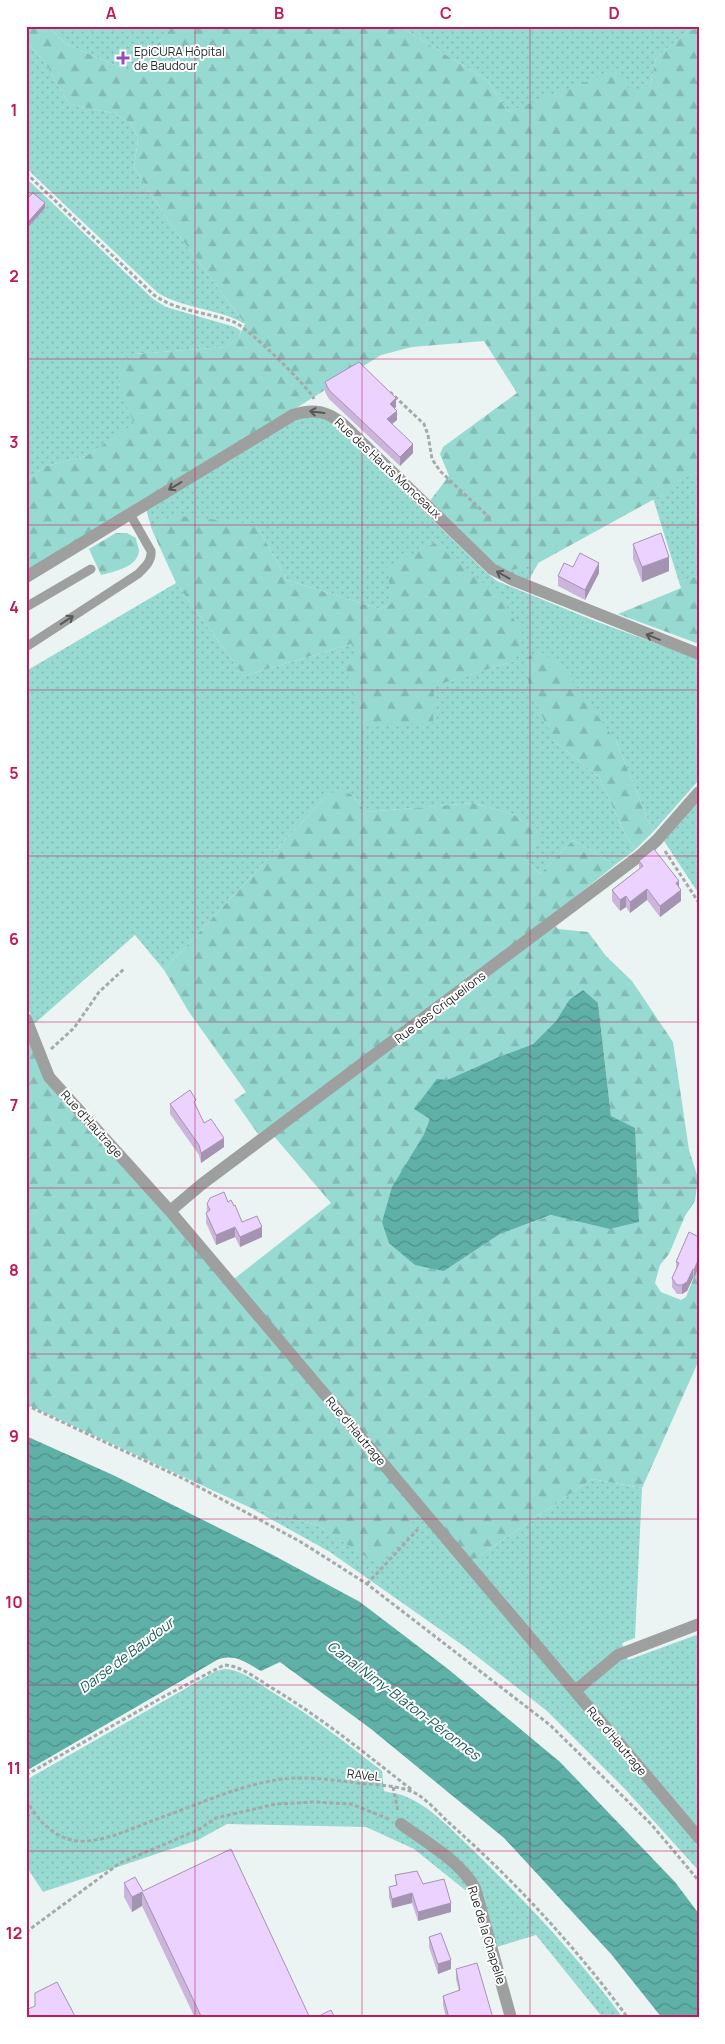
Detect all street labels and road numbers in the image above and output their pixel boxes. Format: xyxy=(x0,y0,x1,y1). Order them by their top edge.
street label: Rue des Hauts Monceaux xyxy=(331,414,446,522)
street label: Rue des Criquelions xyxy=(391,967,489,1047)
street label: Rue d'Hautrage xyxy=(57,1087,127,1161)
street label: Rue d'Hautrage xyxy=(322,1393,390,1469)
street label: Rue d'Hautrage xyxy=(583,1703,651,1779)
street label: RAVeL xyxy=(346,1765,382,1785)
street label: Rue de la Chapelle xyxy=(464,1884,510,1986)

